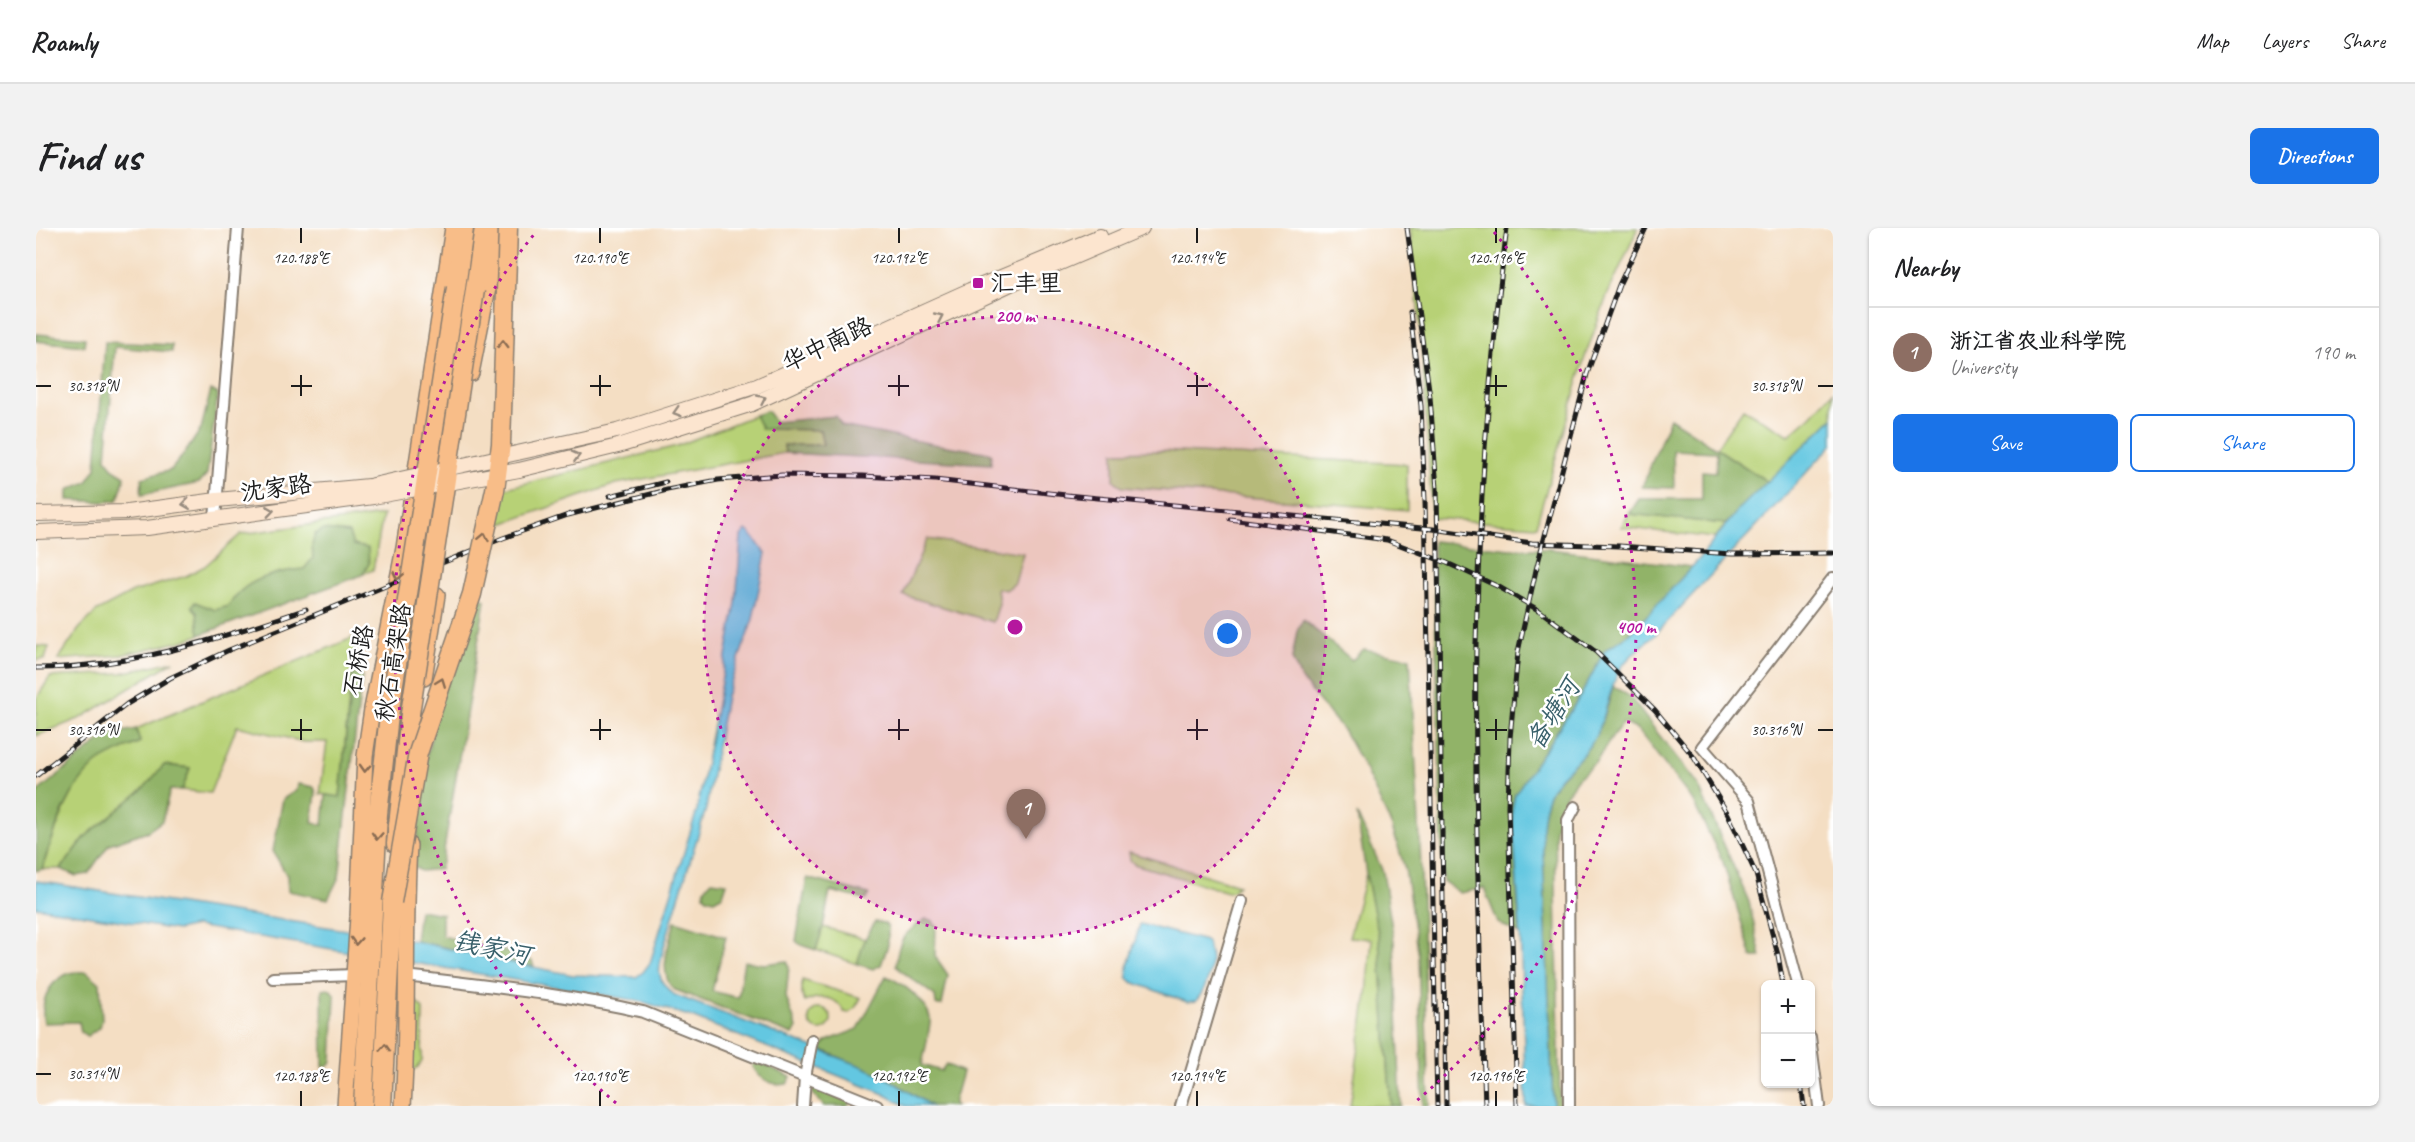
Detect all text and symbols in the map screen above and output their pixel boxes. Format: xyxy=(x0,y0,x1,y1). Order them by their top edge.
text: Roamly xyxy=(30,24,97,59)
text: Map xyxy=(2196,28,2229,54)
text: Layers xyxy=(2262,28,2308,54)
text: Share xyxy=(2341,28,2385,54)
button: Directions xyxy=(2250,128,2379,184)
text: Find us xyxy=(36,130,141,183)
text: 120.188°E xyxy=(273,249,331,268)
text: 120.190°E xyxy=(572,249,630,268)
text: 120.192°E xyxy=(871,249,929,268)
text: 120.194°E xyxy=(1169,249,1227,268)
text: 120.196°E xyxy=(1468,249,1526,268)
text: Nearby xyxy=(1893,251,1958,284)
place label: 汇丰里 xyxy=(990,268,1062,298)
marker: 汇丰里 xyxy=(971,276,985,290)
text: 200 m xyxy=(996,305,1036,327)
street label: 华中南路 xyxy=(777,310,877,378)
one-way arrow xyxy=(933,313,944,325)
text: 浙江省农业科学院 xyxy=(1950,327,2126,355)
one-way arrow xyxy=(497,339,510,348)
text: 1 xyxy=(1908,340,1917,365)
text: 190 m xyxy=(2312,340,2355,365)
text: University xyxy=(1950,355,2017,380)
text: 30.318°N xyxy=(68,377,121,396)
text: 30.318°N xyxy=(1751,377,1804,396)
one-way arrow xyxy=(756,394,767,406)
one-way arrow xyxy=(672,405,683,417)
button: Save xyxy=(1893,414,2118,472)
button: Share xyxy=(2130,414,2355,472)
one-way arrow xyxy=(571,451,581,464)
street label: 沈家路 xyxy=(238,468,314,508)
one-way arrow xyxy=(181,498,191,510)
one-way arrow xyxy=(265,506,275,518)
one-way arrow xyxy=(477,532,490,542)
one-way arrow xyxy=(392,571,405,581)
street label: 秋石高架路 xyxy=(369,600,417,724)
text: 400 m xyxy=(1617,616,1657,638)
centre of rings xyxy=(1005,617,1025,637)
your location xyxy=(1213,619,1242,648)
street label: 石桥路 xyxy=(336,622,380,698)
water label: 备塘河 xyxy=(1518,669,1590,756)
one-way arrow xyxy=(433,677,446,687)
text: 30.316°N xyxy=(68,721,121,740)
text: 30.316°N xyxy=(1751,721,1804,740)
one-way arrow xyxy=(358,763,371,772)
pin: 1 xyxy=(1006,790,1046,839)
one-way arrow xyxy=(371,831,384,840)
water label: 钱家河 xyxy=(450,924,537,973)
one-way arrow xyxy=(350,936,363,945)
map controls xyxy=(1761,980,1815,1088)
button: + xyxy=(1761,980,1815,1034)
button: − xyxy=(1761,1034,1815,1088)
one-way arrow xyxy=(379,1043,392,1052)
text: 30.314°N xyxy=(68,1065,121,1084)
text: 120.188°E xyxy=(273,1067,331,1086)
text: 120.190°E xyxy=(572,1067,630,1086)
text: 120.192°E xyxy=(871,1067,929,1086)
text: 120.194°E xyxy=(1169,1067,1227,1086)
text: 120.196°E xyxy=(1468,1067,1526,1086)

